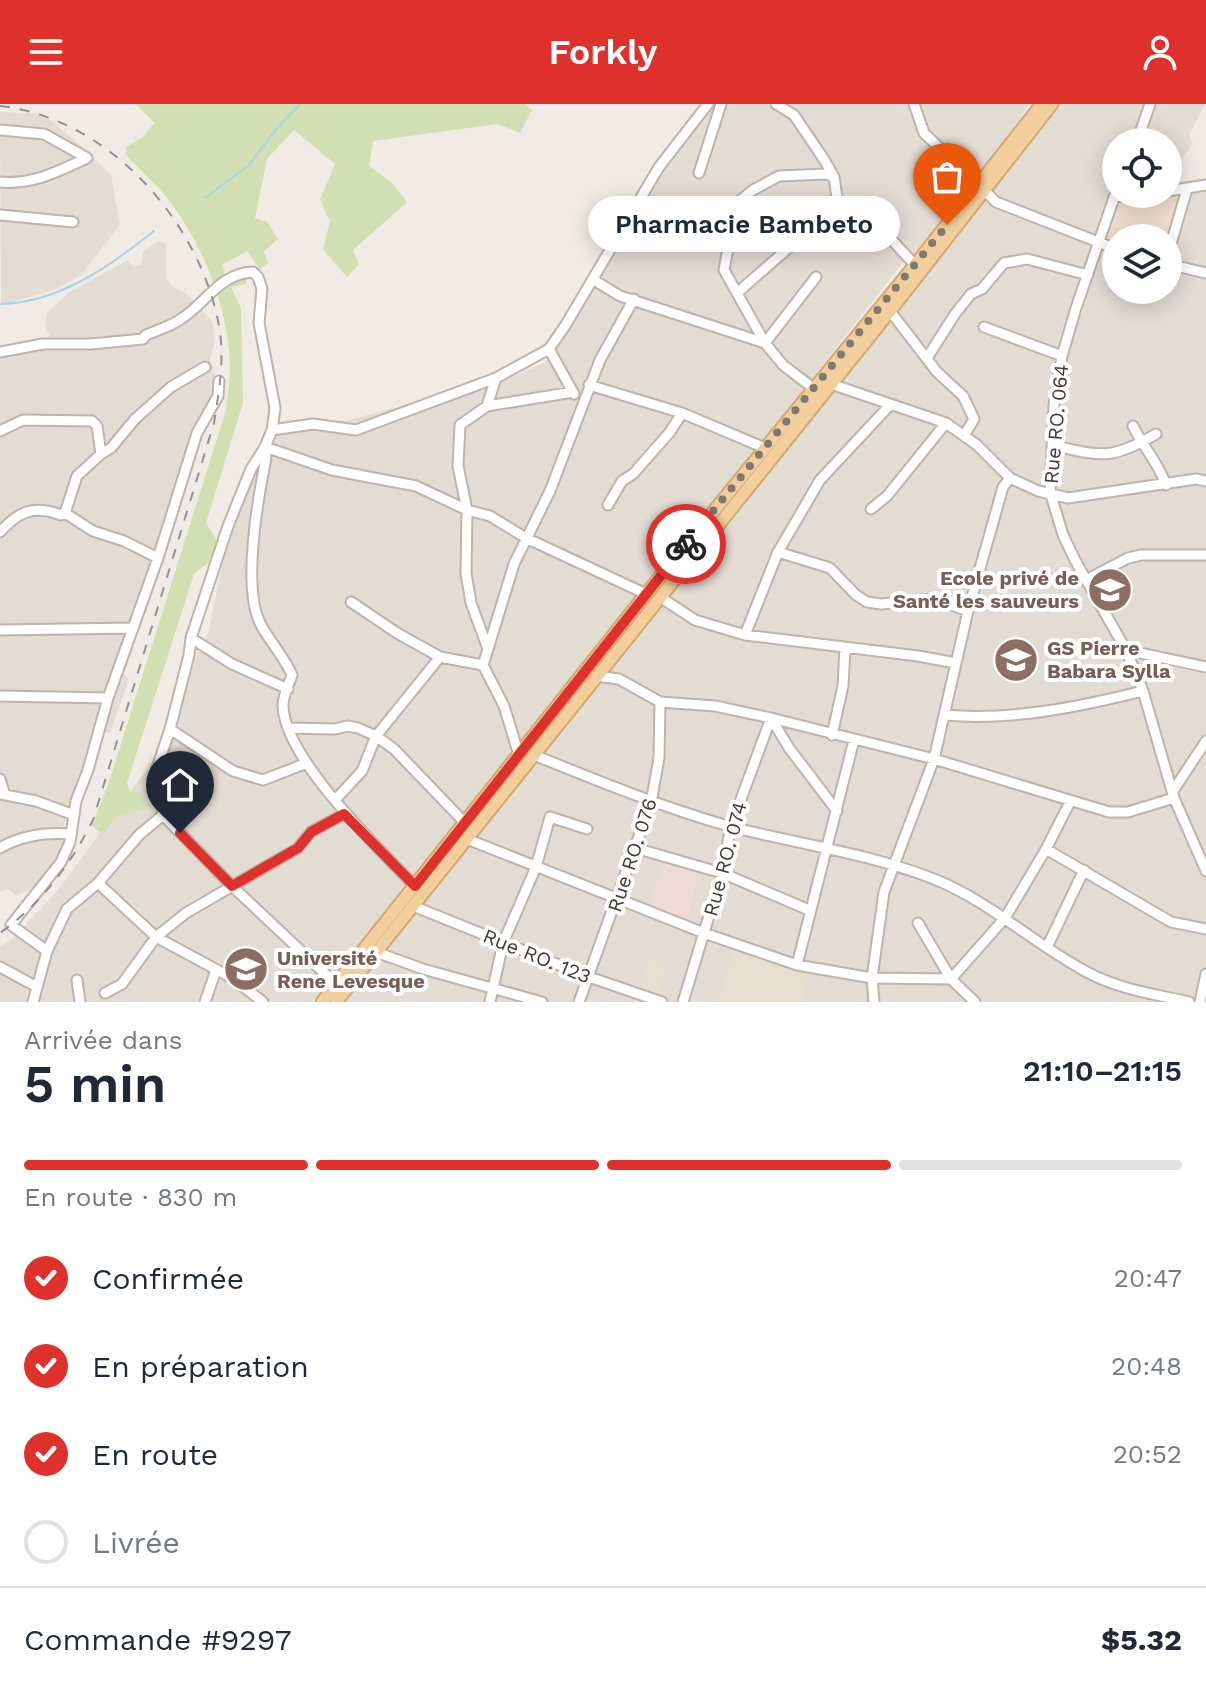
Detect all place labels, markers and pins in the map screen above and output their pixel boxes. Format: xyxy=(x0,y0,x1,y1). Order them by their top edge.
pin xyxy=(913,143,981,225)
callout: Pharmacie Bambeto xyxy=(587,197,899,253)
place label: Ecole privé de Santé les sauveurs xyxy=(893,566,1079,613)
school or university icon: Ecole privé de Santé les sauveurs xyxy=(1086,566,1134,614)
school or university icon: GS Pierre Babara Sylla xyxy=(992,636,1040,684)
place label: GS Pierre Babara Sylla xyxy=(1047,636,1171,683)
pin xyxy=(146,751,214,833)
school or university icon: Université Rene Levesque xyxy=(222,945,270,993)
place label: Université Rene Levesque xyxy=(277,946,425,993)

